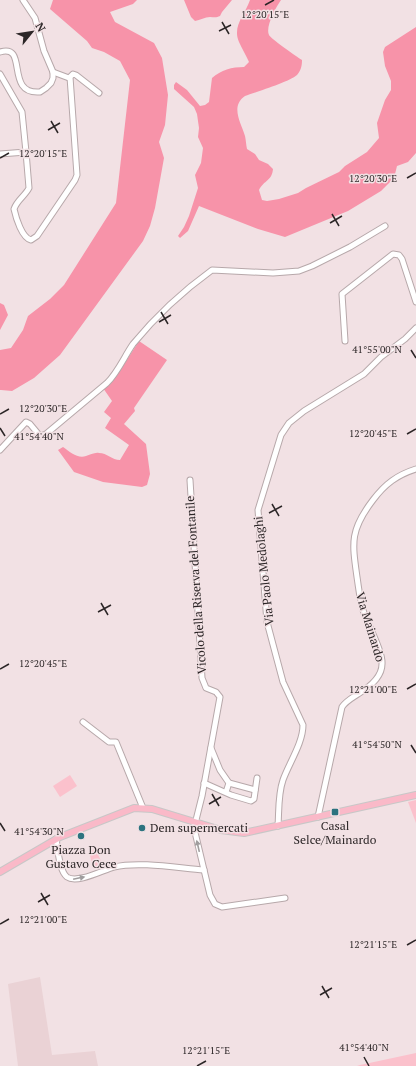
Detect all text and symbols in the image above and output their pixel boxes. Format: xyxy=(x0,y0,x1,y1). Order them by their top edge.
text: 12°20'15"E xyxy=(241,8,289,21)
north arrow xyxy=(12,12,52,52)
text: N xyxy=(33,20,49,35)
text: 12°20'15"E xyxy=(19,147,67,160)
text: 12°20'30"E xyxy=(349,172,397,185)
text: 41°55'00"N xyxy=(352,343,402,356)
text: 12°20'30"E xyxy=(19,402,67,415)
text: 12°20'45"E xyxy=(349,427,397,440)
text: 41°54'40"N xyxy=(14,430,64,443)
street label: Vicolo della Riserva del Fontanile xyxy=(182,495,209,675)
street label: Via Paolo Medolaghi xyxy=(250,515,277,627)
street label: Via Mainardo xyxy=(353,590,388,664)
text: 12°20'45"E xyxy=(19,657,67,670)
text: 12°21'00"E xyxy=(349,683,397,696)
text: 41°54'50"N xyxy=(352,738,402,751)
marker: Casal Selce/Mainardo xyxy=(330,807,340,817)
place label: Casal Selce/Mainardo xyxy=(294,818,377,847)
place label: Dem supermercati xyxy=(150,820,248,835)
marker: Dem supermercati xyxy=(137,823,147,833)
text: 41°54'30"N xyxy=(14,825,64,838)
marker: Piazza Don Gustavo Cece xyxy=(76,831,86,841)
one-way arrow xyxy=(195,840,201,852)
place label: Piazza Don Gustavo Cece xyxy=(45,842,117,871)
one-way arrow xyxy=(73,875,85,881)
text: 12°21'00"E xyxy=(19,913,67,926)
text: 12°21'15"E xyxy=(349,938,397,951)
text: 41°54'40"N xyxy=(339,1041,389,1054)
text: 12°21'15"E xyxy=(182,1044,230,1057)

